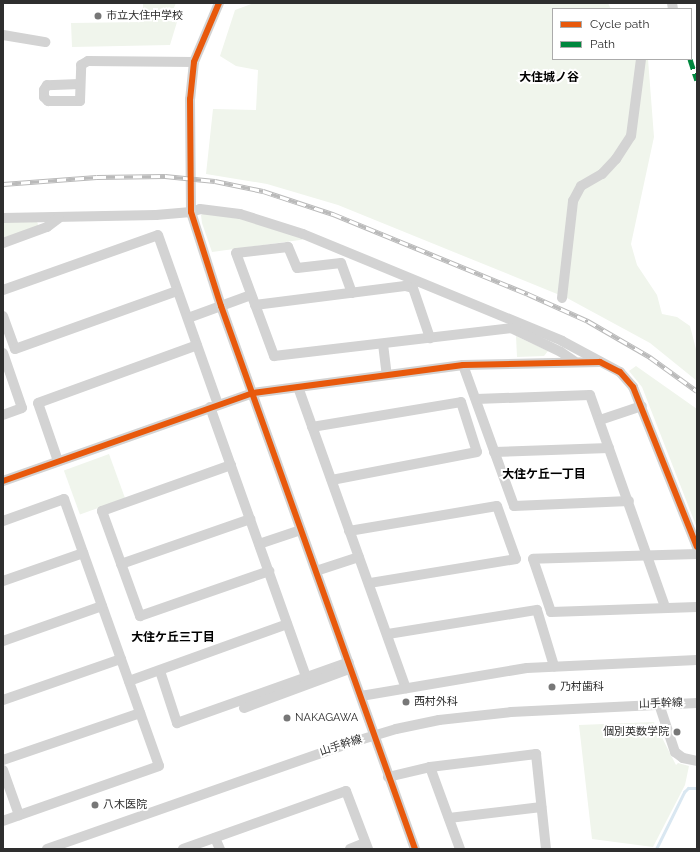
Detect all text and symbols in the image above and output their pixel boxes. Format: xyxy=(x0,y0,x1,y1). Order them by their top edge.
legend xyxy=(552,8,692,60)
place label: 市立大住中学校 xyxy=(106,9,183,23)
marker: 市立大住中学校 xyxy=(93,11,103,21)
text: Cycle path xyxy=(590,17,649,31)
text: Path xyxy=(590,37,615,51)
district label: 大住城ノ谷 xyxy=(519,71,579,85)
district label: 大住ケ丘一丁目 xyxy=(502,468,586,482)
district label: 大住ケ丘三丁目 xyxy=(131,631,215,645)
place label: 乃村歯科 xyxy=(560,680,604,694)
marker: 乃村歯科 xyxy=(547,682,557,692)
place label: 西村外科 xyxy=(414,695,458,709)
marker: 西村外科 xyxy=(401,697,411,707)
street label: 山手幹線 xyxy=(639,697,683,711)
place label: NAKAGAWA xyxy=(295,711,358,725)
marker: NAKAGAWA xyxy=(282,713,292,723)
place label: 個別英数学院 xyxy=(603,725,669,739)
marker: 個別英数学院 xyxy=(672,727,682,737)
street label: 山手幹線 xyxy=(318,733,364,759)
place label: 八木医院 xyxy=(103,798,147,812)
marker: 八木医院 xyxy=(90,800,100,810)

